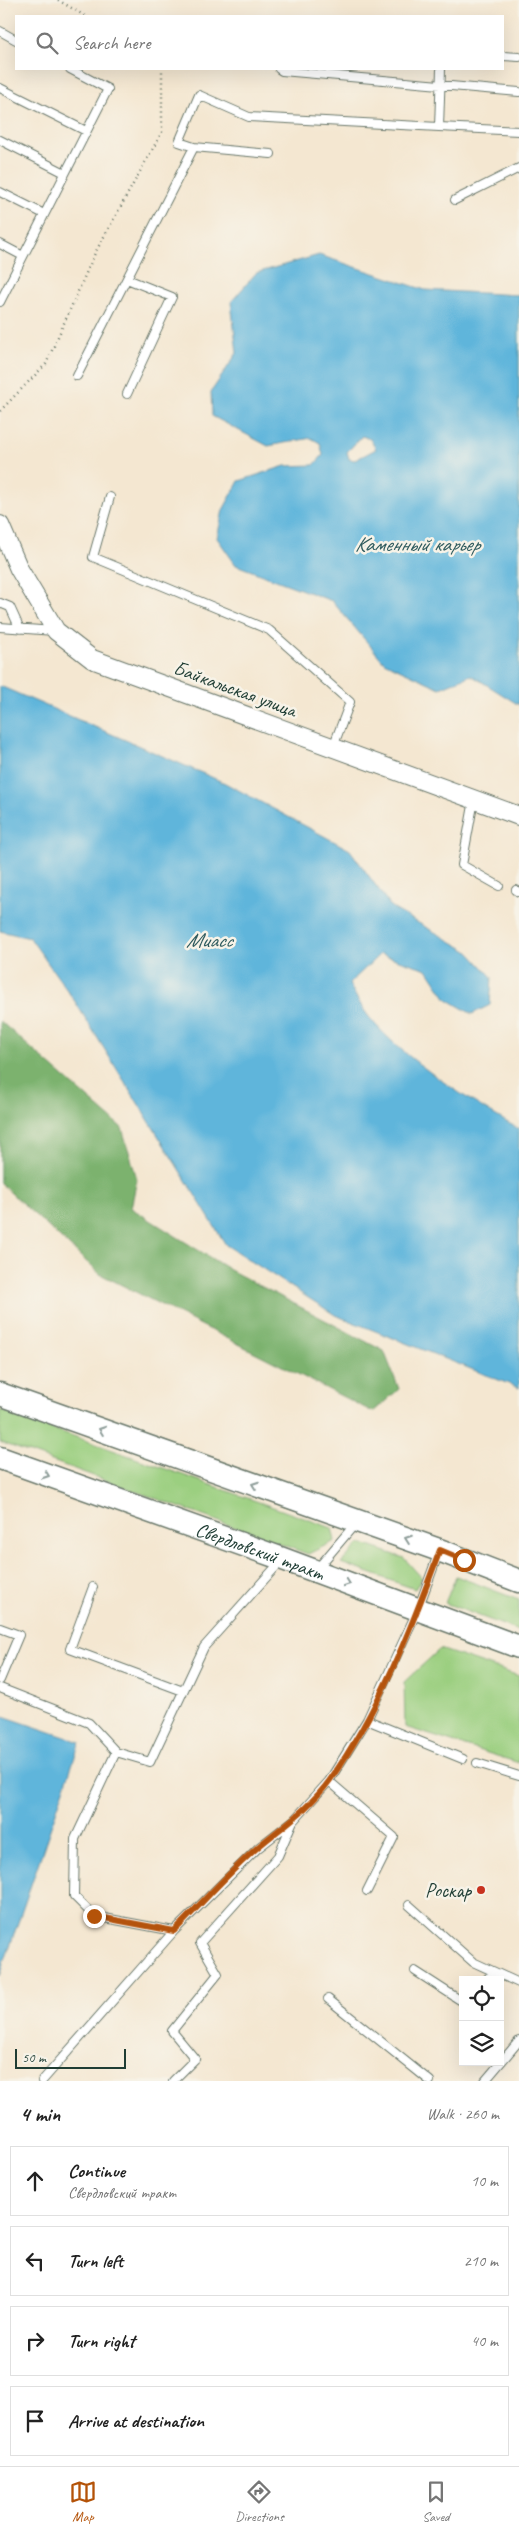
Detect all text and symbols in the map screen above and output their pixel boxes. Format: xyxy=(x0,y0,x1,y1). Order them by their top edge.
search box xyxy=(15,15,504,70)
icon: search xyxy=(33,29,61,57)
text: Search here xyxy=(73,31,150,55)
water label: Каменный карьер xyxy=(355,531,482,557)
street label: Байкальская улица xyxy=(170,655,301,723)
water label: Миасс xyxy=(186,927,235,953)
one-way arrow xyxy=(98,1426,106,1436)
one-way arrow xyxy=(41,1469,50,1479)
one-way arrow xyxy=(251,1481,260,1491)
street label: Свердловский тракт xyxy=(192,1516,329,1586)
one-way arrow xyxy=(404,1535,413,1545)
route start xyxy=(453,1549,476,1572)
one-way arrow xyxy=(342,1577,351,1587)
place label: Роскар xyxy=(425,1878,472,1903)
marker: Роскар xyxy=(475,1884,487,1896)
route end xyxy=(83,1905,106,1928)
map controls xyxy=(459,1976,504,2066)
button: locate xyxy=(459,1976,504,2021)
button: layers xyxy=(459,2021,504,2066)
scale bar xyxy=(15,2046,126,2069)
text: 50 m xyxy=(22,2049,46,2066)
text: 4 min xyxy=(20,2101,60,2127)
text: Walk · 260 m xyxy=(427,2104,499,2124)
text: Continue xyxy=(68,2159,125,2183)
icon: ahead xyxy=(21,2167,49,2195)
text: 10 m xyxy=(471,2171,498,2191)
text: Свердловский тракт xyxy=(68,2183,176,2203)
icon: left xyxy=(21,2247,49,2275)
text: Turn left xyxy=(68,2249,123,2273)
text: 210 m xyxy=(464,2251,498,2271)
icon: right xyxy=(21,2327,49,2355)
text: Turn right xyxy=(68,2329,135,2353)
text: 40 m xyxy=(471,2331,498,2351)
icon: arrive xyxy=(21,2407,49,2435)
text: Arrive at destination xyxy=(68,2409,204,2433)
tab: Map xyxy=(69,2478,97,2525)
tab: Directions xyxy=(235,2478,284,2525)
tab: Saved xyxy=(422,2478,450,2525)

